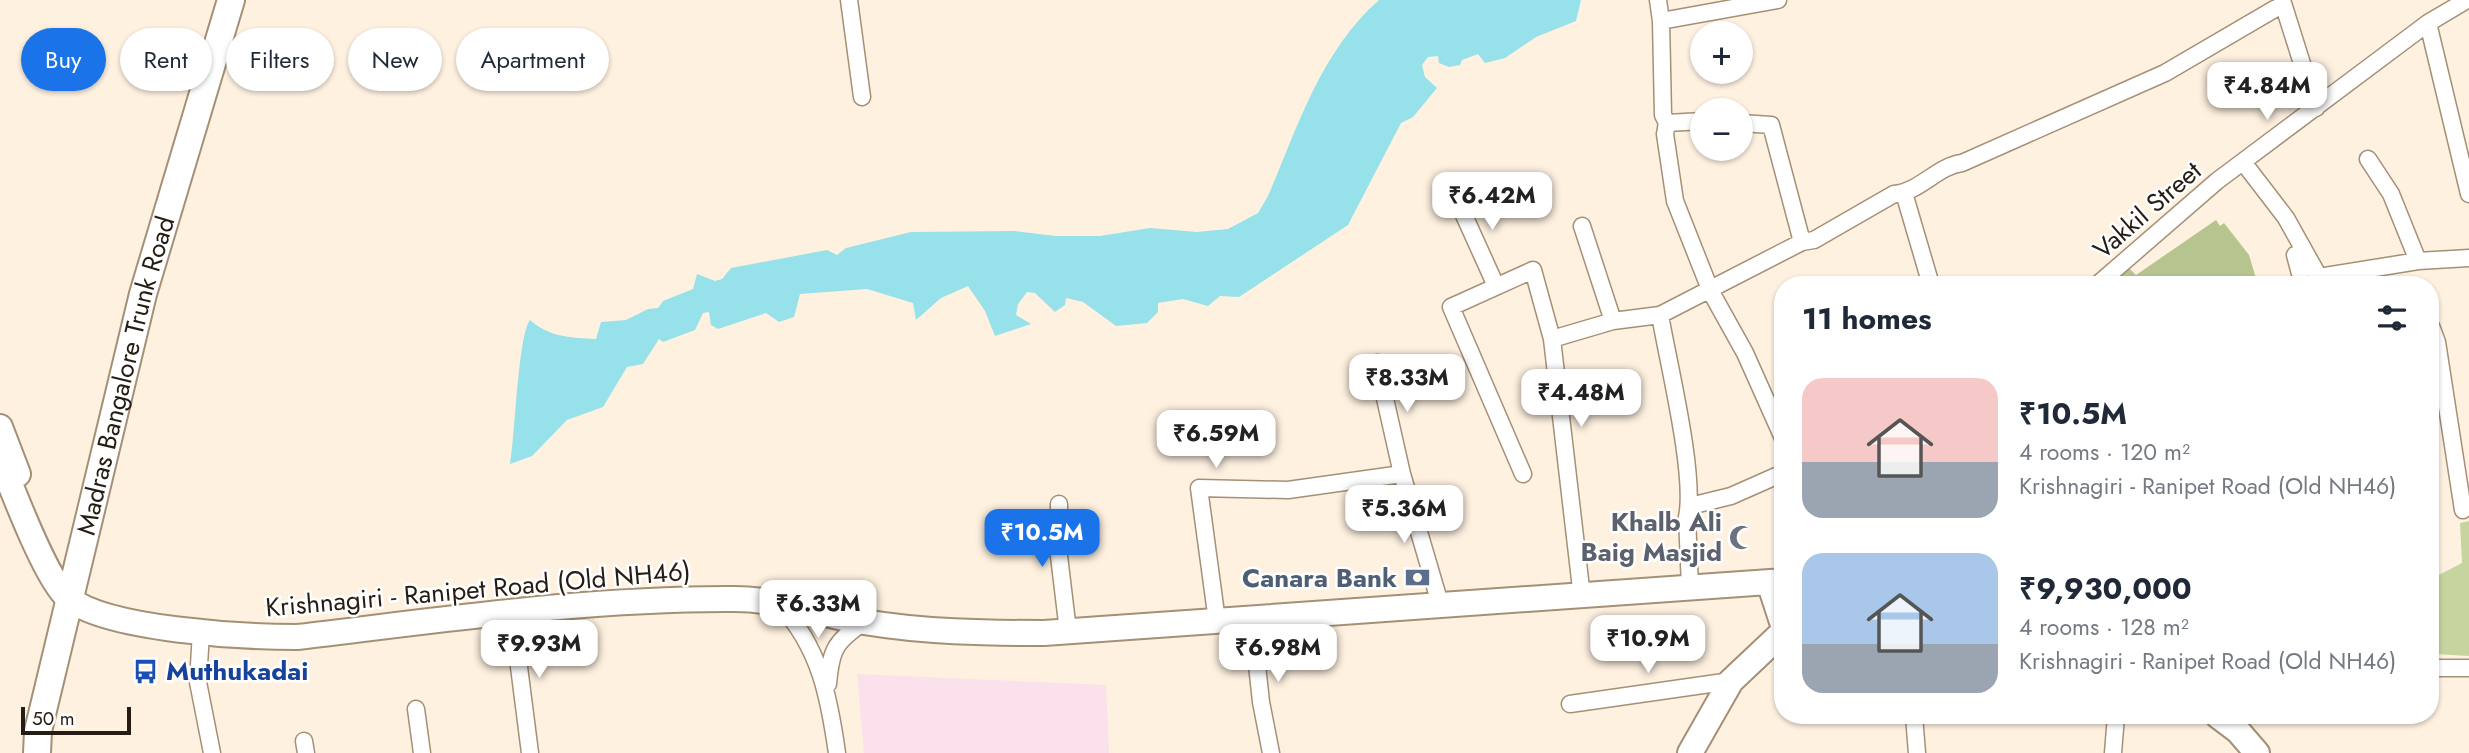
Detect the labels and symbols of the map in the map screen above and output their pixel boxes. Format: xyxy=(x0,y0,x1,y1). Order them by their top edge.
pin: ₹4.84M xyxy=(2210,62,2324,122)
street label: Vakkil Street xyxy=(2085,152,2210,268)
pin: ₹6.42M xyxy=(1435,173,1549,232)
street label: Madras Bangalore Trunk Road xyxy=(67,212,184,539)
pin: ₹8.33M xyxy=(1350,354,1464,414)
pin: ₹4.48M xyxy=(1524,370,1638,429)
pin: ₹6.59M xyxy=(1159,410,1273,470)
pin: ₹5.36M xyxy=(1347,486,1461,545)
place label: Khalb Ali Baig Masjid xyxy=(1581,503,1722,571)
pin: ₹10.5M xyxy=(985,510,1099,569)
mosque icon: Khalb Ali Baig Masjid xyxy=(1728,523,1756,551)
street label: Krishnagiri - Ranipet Road (Old NH46) xyxy=(264,551,692,627)
place label: Canara Bank xyxy=(1242,559,1397,597)
bank icon: Canara Bank xyxy=(1403,564,1431,592)
pin: ₹6.33M xyxy=(761,580,875,640)
pin: ₹10.9M xyxy=(1591,616,1705,675)
pin: ₹9.93M xyxy=(482,620,596,680)
pin: ₹6.98M xyxy=(1221,624,1335,684)
place label: Muthukadai xyxy=(166,652,308,690)
bus stop icon: Muthukadai xyxy=(132,657,160,685)
scale bar xyxy=(21,704,131,736)

